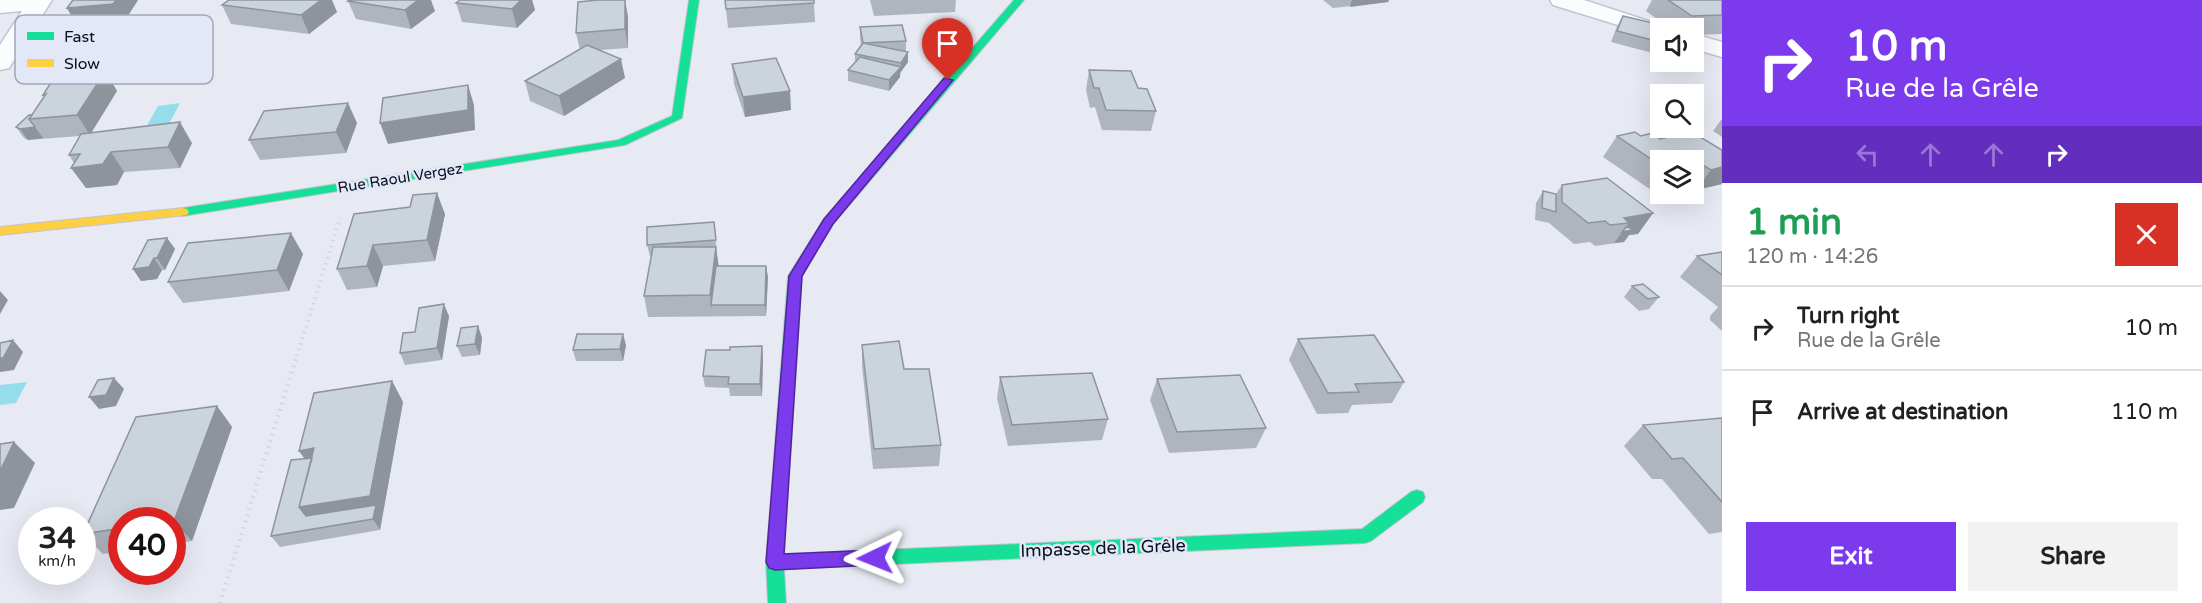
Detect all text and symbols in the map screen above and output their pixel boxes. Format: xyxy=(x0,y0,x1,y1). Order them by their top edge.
legend xyxy=(15,15,213,84)
pin xyxy=(922,18,973,80)
map controls xyxy=(1650,18,1704,204)
button: sound xyxy=(1650,18,1704,72)
text: 10 m xyxy=(1845,21,1947,72)
icon: right xyxy=(1746,24,1824,102)
text: Fast xyxy=(64,27,95,47)
icon: arrive xyxy=(931,27,964,60)
text: Slow xyxy=(64,54,100,74)
text: Rue de la Grêle xyxy=(1845,72,2039,105)
button: search xyxy=(1650,84,1704,138)
icon: left xyxy=(1851,138,1884,171)
icon: ahead xyxy=(1914,138,1947,171)
icon: ahead xyxy=(1977,138,2010,171)
icon: right xyxy=(2040,138,2073,171)
button: layers xyxy=(1650,150,1704,204)
street label: Rue Raoul Vergez xyxy=(336,159,464,197)
text: 1 min xyxy=(1746,201,1842,244)
button: close xyxy=(2115,203,2178,266)
text: 120 m · 14:26 xyxy=(1746,245,1878,269)
text: Turn right xyxy=(1797,303,1899,329)
icon: right xyxy=(1746,312,1779,345)
text: 10 m xyxy=(2124,315,2178,341)
text: Rue de la Grêle xyxy=(1797,329,1941,353)
icon: arrive xyxy=(1746,396,1779,429)
text: Arrive at destination xyxy=(1797,399,2008,425)
text: 110 m xyxy=(2111,399,2178,425)
speed limit sign: 40 xyxy=(108,507,186,585)
text: 34 xyxy=(38,520,76,557)
button: Exit xyxy=(1746,522,1956,591)
button: Share xyxy=(1968,522,2178,591)
position arrow xyxy=(843,526,907,590)
street label: Impasse de la Grêle xyxy=(1020,534,1186,562)
text: km/h xyxy=(38,552,76,570)

